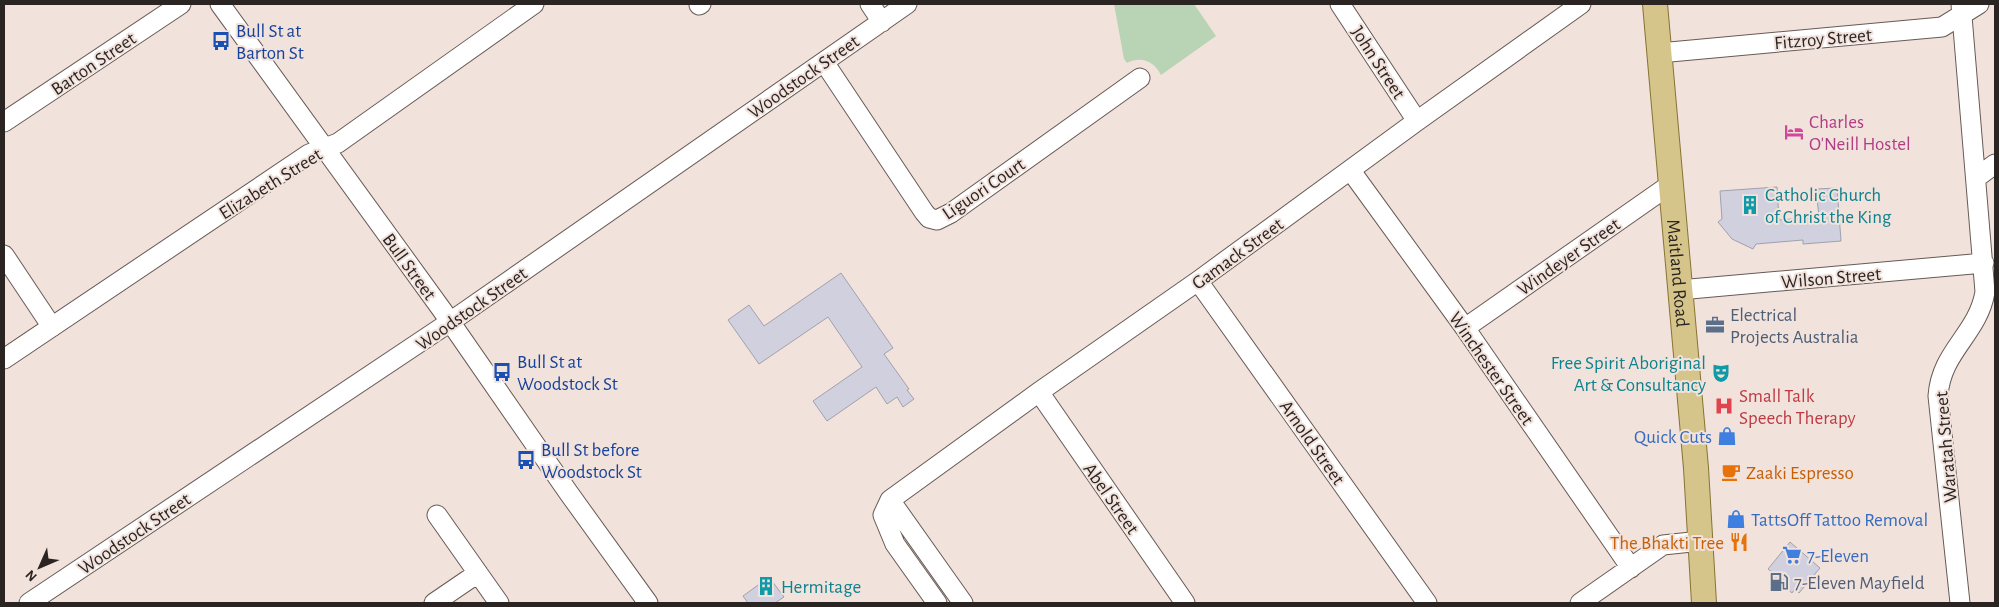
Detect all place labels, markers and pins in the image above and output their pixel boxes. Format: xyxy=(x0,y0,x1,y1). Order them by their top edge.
place label: Bull St at Barton St xyxy=(236,22,304,63)
bus stop icon: Bull St at Barton St xyxy=(210,30,232,52)
place label: Charles O'Neill Hostel xyxy=(1809,113,1911,154)
hotel icon: Charles O'Neill Hostel xyxy=(1783,121,1805,143)
place label: Catholic Church of Christ the King xyxy=(1765,186,1892,227)
building icon: Catholic Church of Christ the King xyxy=(1739,194,1761,216)
place label: Electrical Projects Australia xyxy=(1730,306,1859,347)
office icon: Electrical Projects Australia xyxy=(1704,314,1726,336)
place label: Bull St at Woodstock St xyxy=(517,353,618,394)
place label: Free Spirit Aboriginal Art & Consultancy xyxy=(1551,354,1706,395)
bus stop icon: Bull St at Woodstock St xyxy=(491,361,513,383)
theatre icon: Free Spirit Aboriginal Art & Consultancy xyxy=(1710,362,1732,384)
place label: Small Talk Speech Therapy xyxy=(1739,387,1856,428)
hospital icon: Small Talk Speech Therapy xyxy=(1713,395,1735,417)
shop icon: Quick Cuts xyxy=(1716,425,1738,447)
place label: Quick Cuts xyxy=(1634,428,1712,447)
place label: Bull St before Woodstock St xyxy=(541,441,642,482)
bus stop icon: Bull St before Woodstock St xyxy=(515,449,537,471)
cafe icon: Zaaki Espresso xyxy=(1720,461,1742,483)
place label: Zaaki Espresso xyxy=(1746,464,1854,483)
shop icon: TattsOff Tattoo Removal xyxy=(1725,508,1747,530)
place label: TattsOff Tattoo Removal xyxy=(1751,511,1928,530)
restaurant icon: The Bhakti Tree xyxy=(1728,531,1750,553)
place label: The Bhakti Tree xyxy=(1610,534,1724,553)
supermarket icon: 7-Eleven xyxy=(1781,544,1803,566)
place label: 7-Eleven xyxy=(1807,547,1869,566)
fuel station icon: 7-Eleven Mayfield xyxy=(1768,571,1790,593)
place label: 7-Eleven Mayfield xyxy=(1794,574,1925,593)
building icon: Hermitage xyxy=(755,575,777,597)
place label: Hermitage xyxy=(781,578,861,597)

